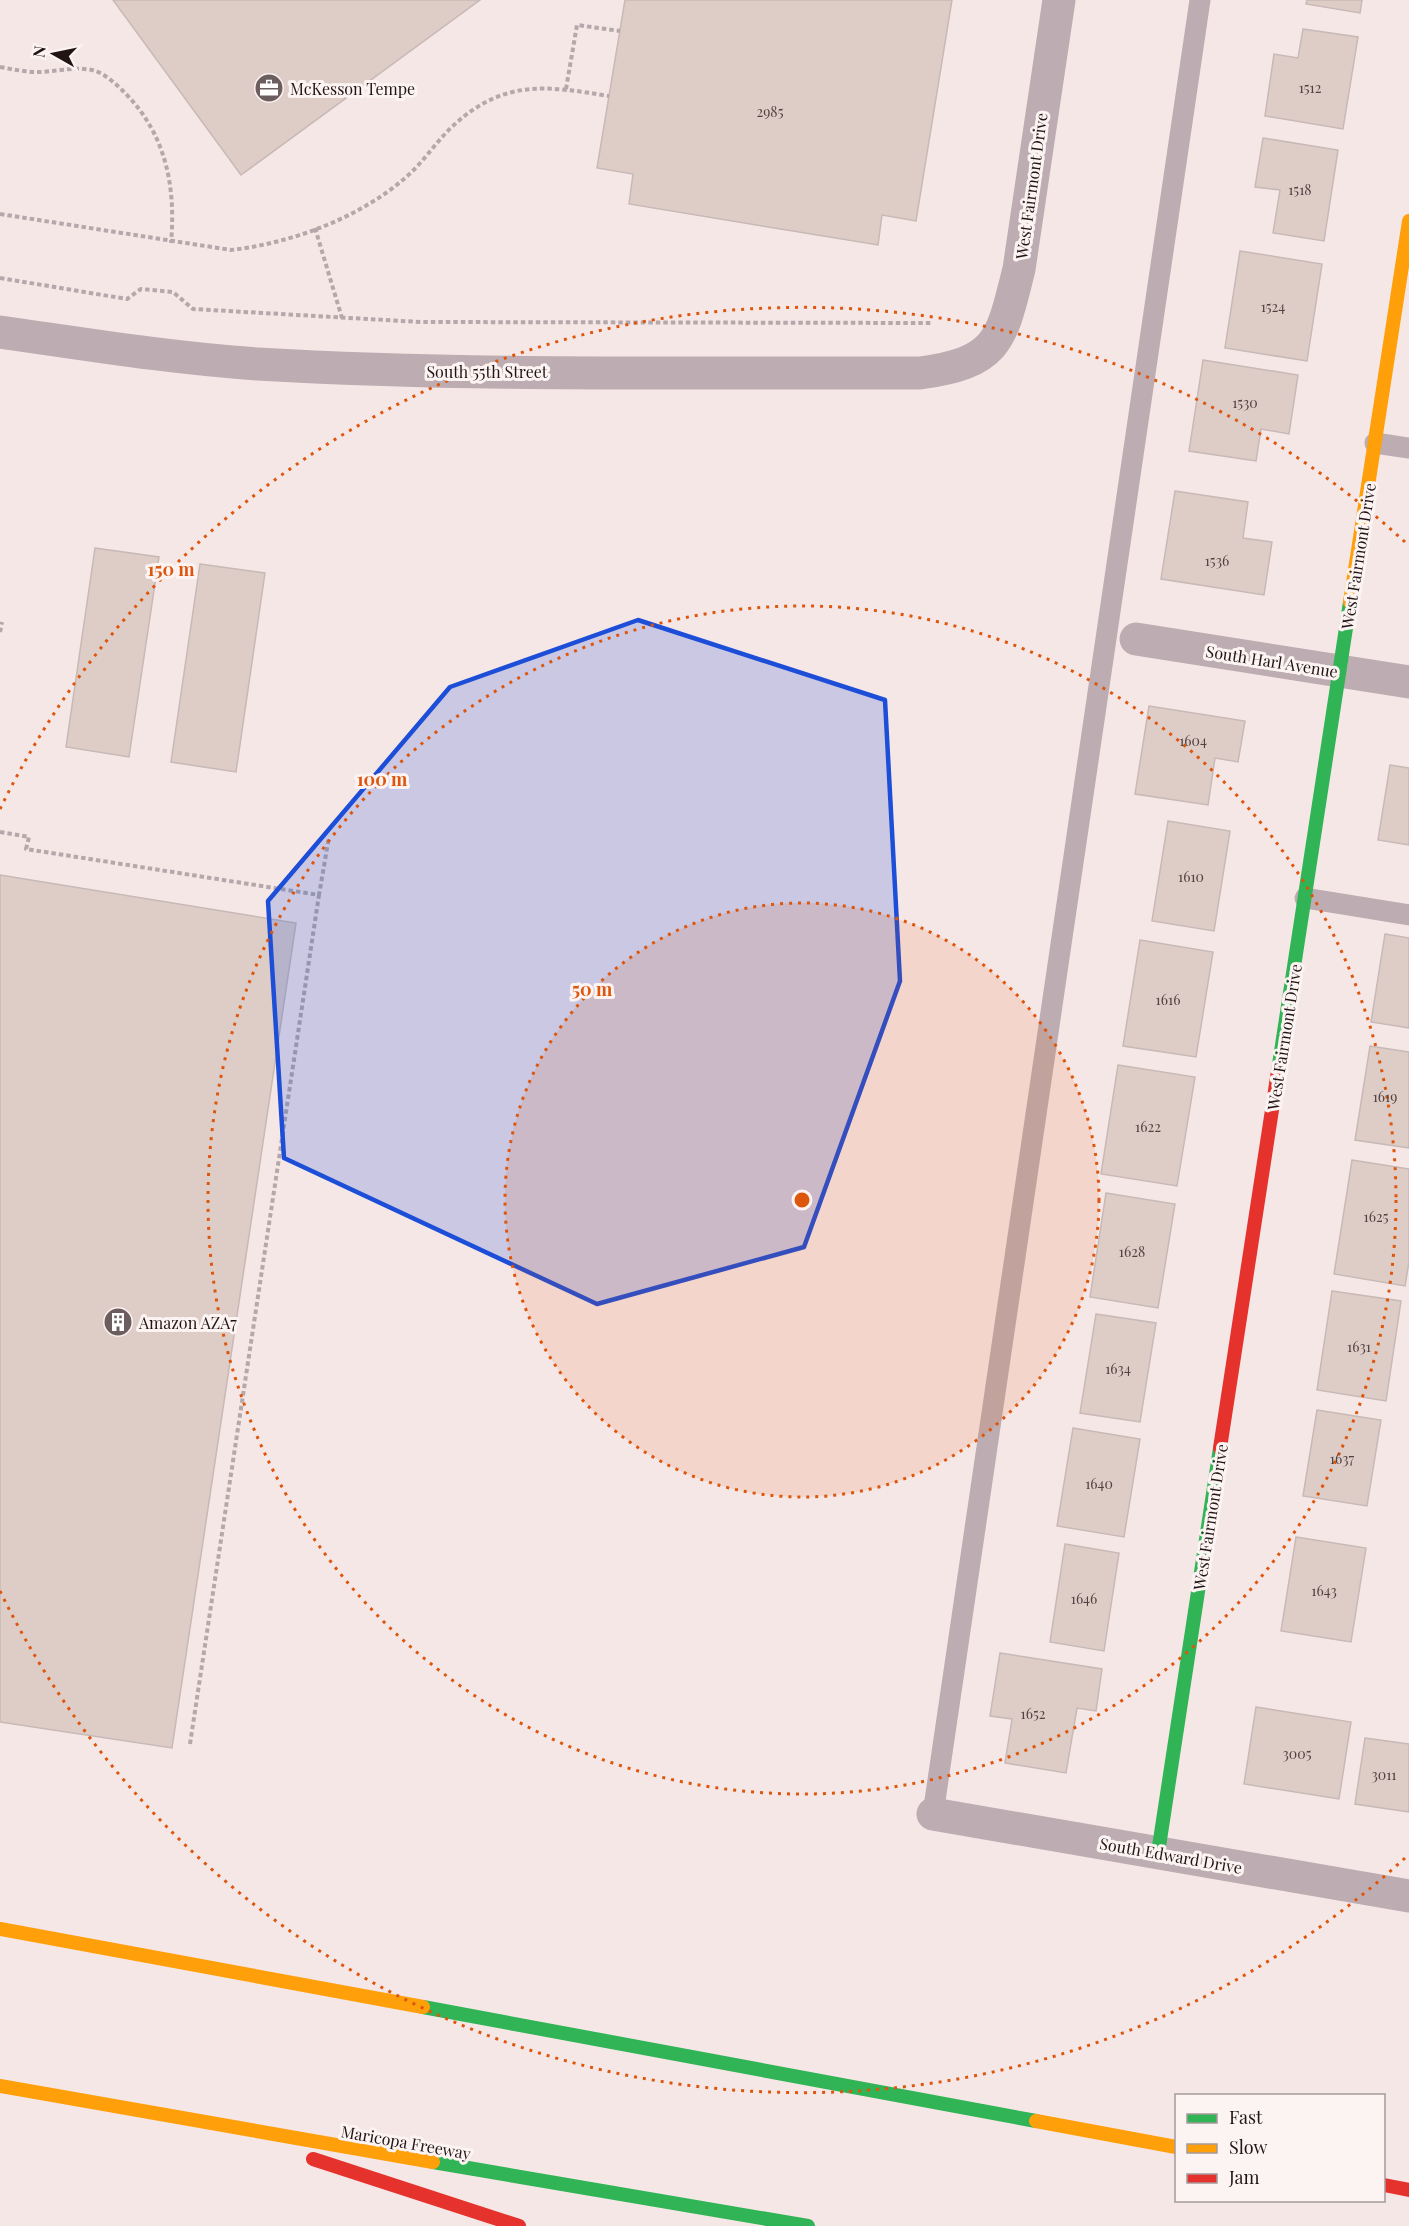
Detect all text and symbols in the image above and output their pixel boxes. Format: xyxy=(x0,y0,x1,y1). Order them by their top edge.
north arrow xyxy=(24,24,84,84)
text: N xyxy=(27,44,50,59)
office icon: McKesson Tempe xyxy=(253,72,285,104)
place label: McKesson Tempe xyxy=(290,78,415,99)
house number: 1512 xyxy=(1299,78,1322,97)
house number: 2985 xyxy=(757,102,784,121)
street label: West Fairmont Drive xyxy=(1010,111,1052,262)
house number: 1518 xyxy=(1288,180,1312,199)
house number: 1524 xyxy=(1261,297,1285,316)
street label: South 55th Street xyxy=(426,361,548,382)
house number: 1530 xyxy=(1232,393,1258,412)
street label: West Fairmont Drive xyxy=(1336,481,1380,632)
house number: 1536 xyxy=(1205,551,1229,570)
text: 150 m xyxy=(147,557,195,581)
street label: South Harl Avenue xyxy=(1204,640,1340,682)
house number: 1604 xyxy=(1179,731,1207,750)
text: 100 m xyxy=(357,767,408,791)
house number: 1610 xyxy=(1178,867,1204,886)
street label: West Fairmont Drive xyxy=(1262,962,1306,1113)
text: 50 m xyxy=(572,977,613,1001)
house number: 1616 xyxy=(1156,990,1180,1009)
house number: 1619 xyxy=(1373,1087,1397,1106)
house number: 1622 xyxy=(1135,1117,1161,1136)
centre of rings xyxy=(792,1190,812,1210)
house number: 1625 xyxy=(1364,1207,1389,1226)
house number: 1628 xyxy=(1119,1242,1145,1261)
building icon: Amazon AZA7 xyxy=(102,1306,134,1338)
place label: Amazon AZA7 xyxy=(138,1312,237,1333)
house number: 1631 xyxy=(1347,1337,1371,1356)
house number: 1634 xyxy=(1105,1359,1131,1378)
street label: West Fairmont Drive xyxy=(1188,1442,1232,1593)
house number: 1637 xyxy=(1330,1449,1355,1468)
house number: 1640 xyxy=(1085,1474,1113,1493)
house number: 1643 xyxy=(1311,1581,1337,1600)
house number: 1646 xyxy=(1071,1589,1097,1608)
house number: 1652 xyxy=(1021,1704,1046,1723)
house number: 3005 xyxy=(1283,1744,1312,1763)
house number: 3011 xyxy=(1371,1765,1397,1784)
street label: South Edward Drive xyxy=(1098,1832,1244,1878)
legend xyxy=(1175,2094,1385,2202)
text: Fast xyxy=(1229,2105,1263,2129)
street label: Maricopa Freeway xyxy=(339,2120,473,2164)
text: Slow xyxy=(1229,2135,1267,2159)
text: Jam xyxy=(1228,2165,1259,2189)

